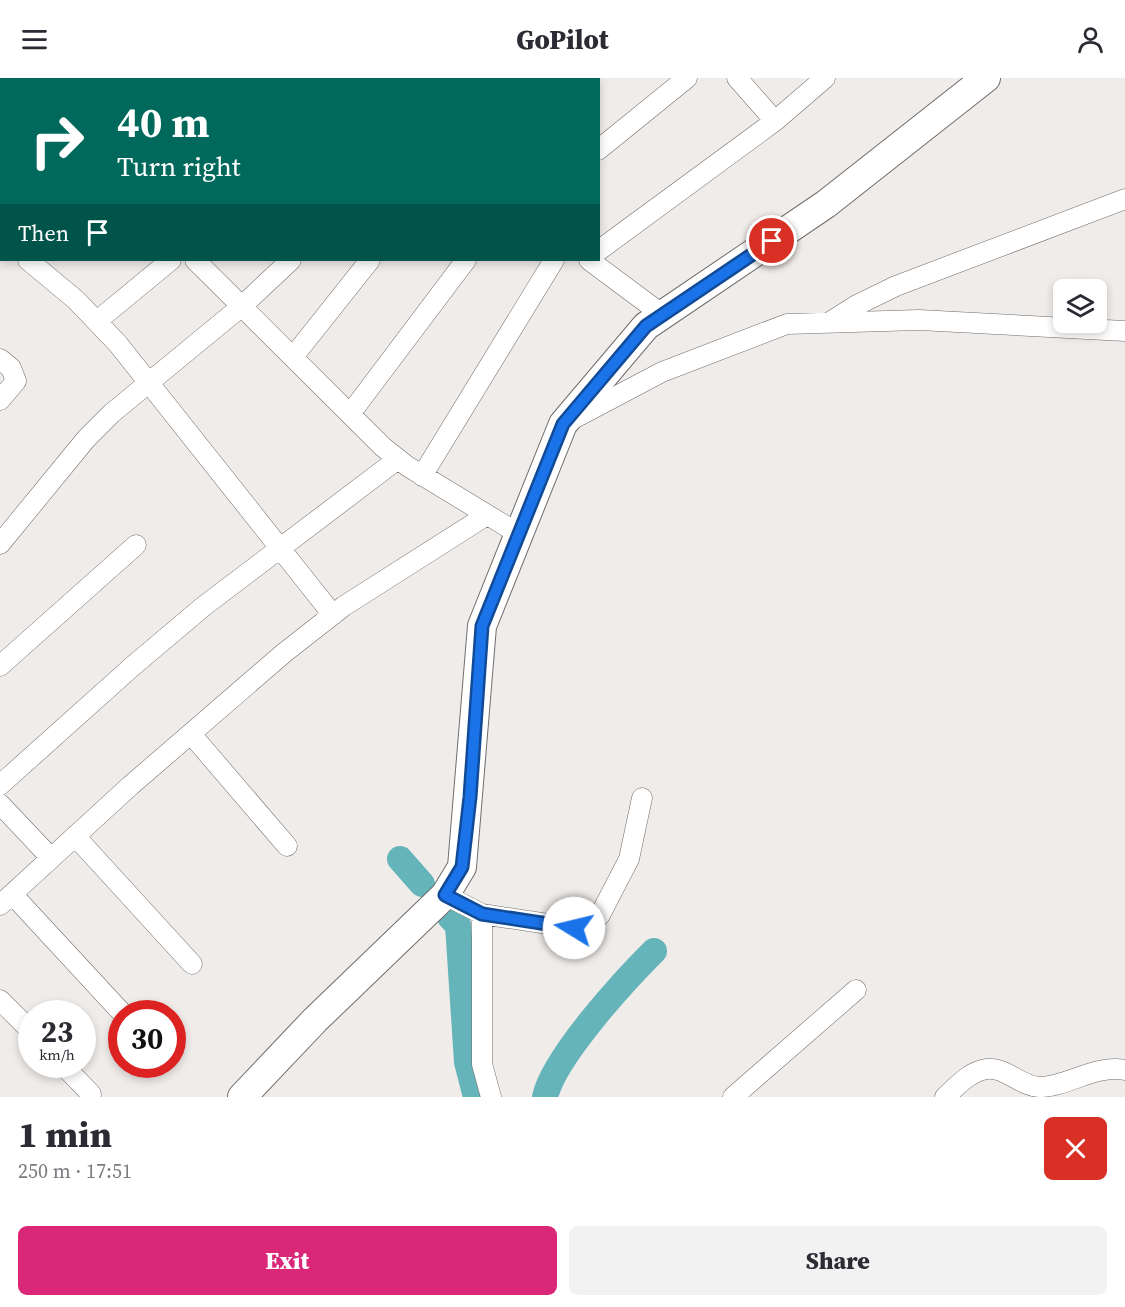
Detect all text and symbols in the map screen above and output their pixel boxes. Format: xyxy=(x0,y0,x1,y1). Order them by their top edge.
text: GoPilot xyxy=(516,21,609,58)
icon: menu xyxy=(18,23,51,56)
icon: person xyxy=(1074,23,1107,56)
text: 40 m xyxy=(117,93,210,151)
icon: right xyxy=(18,102,96,180)
text: Turn right xyxy=(117,148,241,185)
pin xyxy=(746,215,797,266)
icon: arrive xyxy=(81,216,114,249)
text: Then xyxy=(18,218,69,248)
icon: arrive xyxy=(755,224,788,257)
map controls xyxy=(1053,279,1107,333)
button: layers xyxy=(1053,279,1107,333)
position arrow xyxy=(542,896,606,960)
speed limit sign: 30 xyxy=(108,1000,186,1078)
text: 23 xyxy=(41,1011,73,1052)
text: km/h xyxy=(39,1044,75,1065)
text: 1 min xyxy=(18,1110,112,1159)
button: close xyxy=(1044,1117,1107,1180)
text: 250 m · 17:51 xyxy=(18,1157,132,1185)
button: Exit xyxy=(18,1226,557,1295)
button: Share xyxy=(569,1226,1107,1295)

